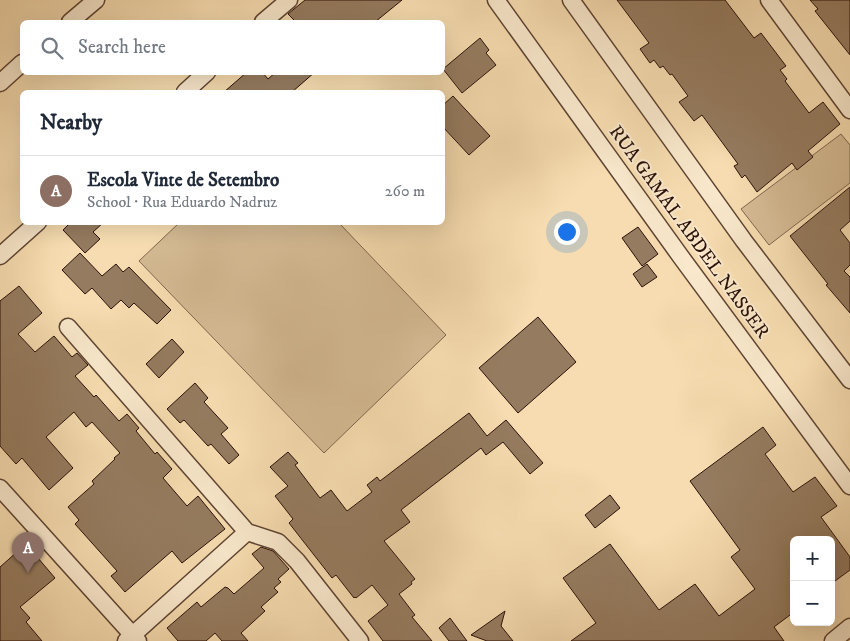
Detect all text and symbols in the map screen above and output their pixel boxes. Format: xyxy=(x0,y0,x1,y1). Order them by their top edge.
search box xyxy=(20,20,445,75)
icon: search xyxy=(38,34,66,62)
text: Search here xyxy=(78,36,166,59)
text: Nearby xyxy=(40,110,102,136)
street label: RUA GAMAL ABDEL NASSER xyxy=(604,121,774,343)
text: Escola Vinte de Setembro xyxy=(87,169,279,192)
text: A xyxy=(51,181,61,201)
text: 260 m xyxy=(385,181,425,201)
text: School · Rua Eduardo Nadruz xyxy=(87,192,277,212)
your location xyxy=(554,219,580,245)
pin: A xyxy=(12,532,44,573)
map controls xyxy=(790,536,835,626)
button: + xyxy=(790,536,835,581)
button: − xyxy=(790,581,835,626)

